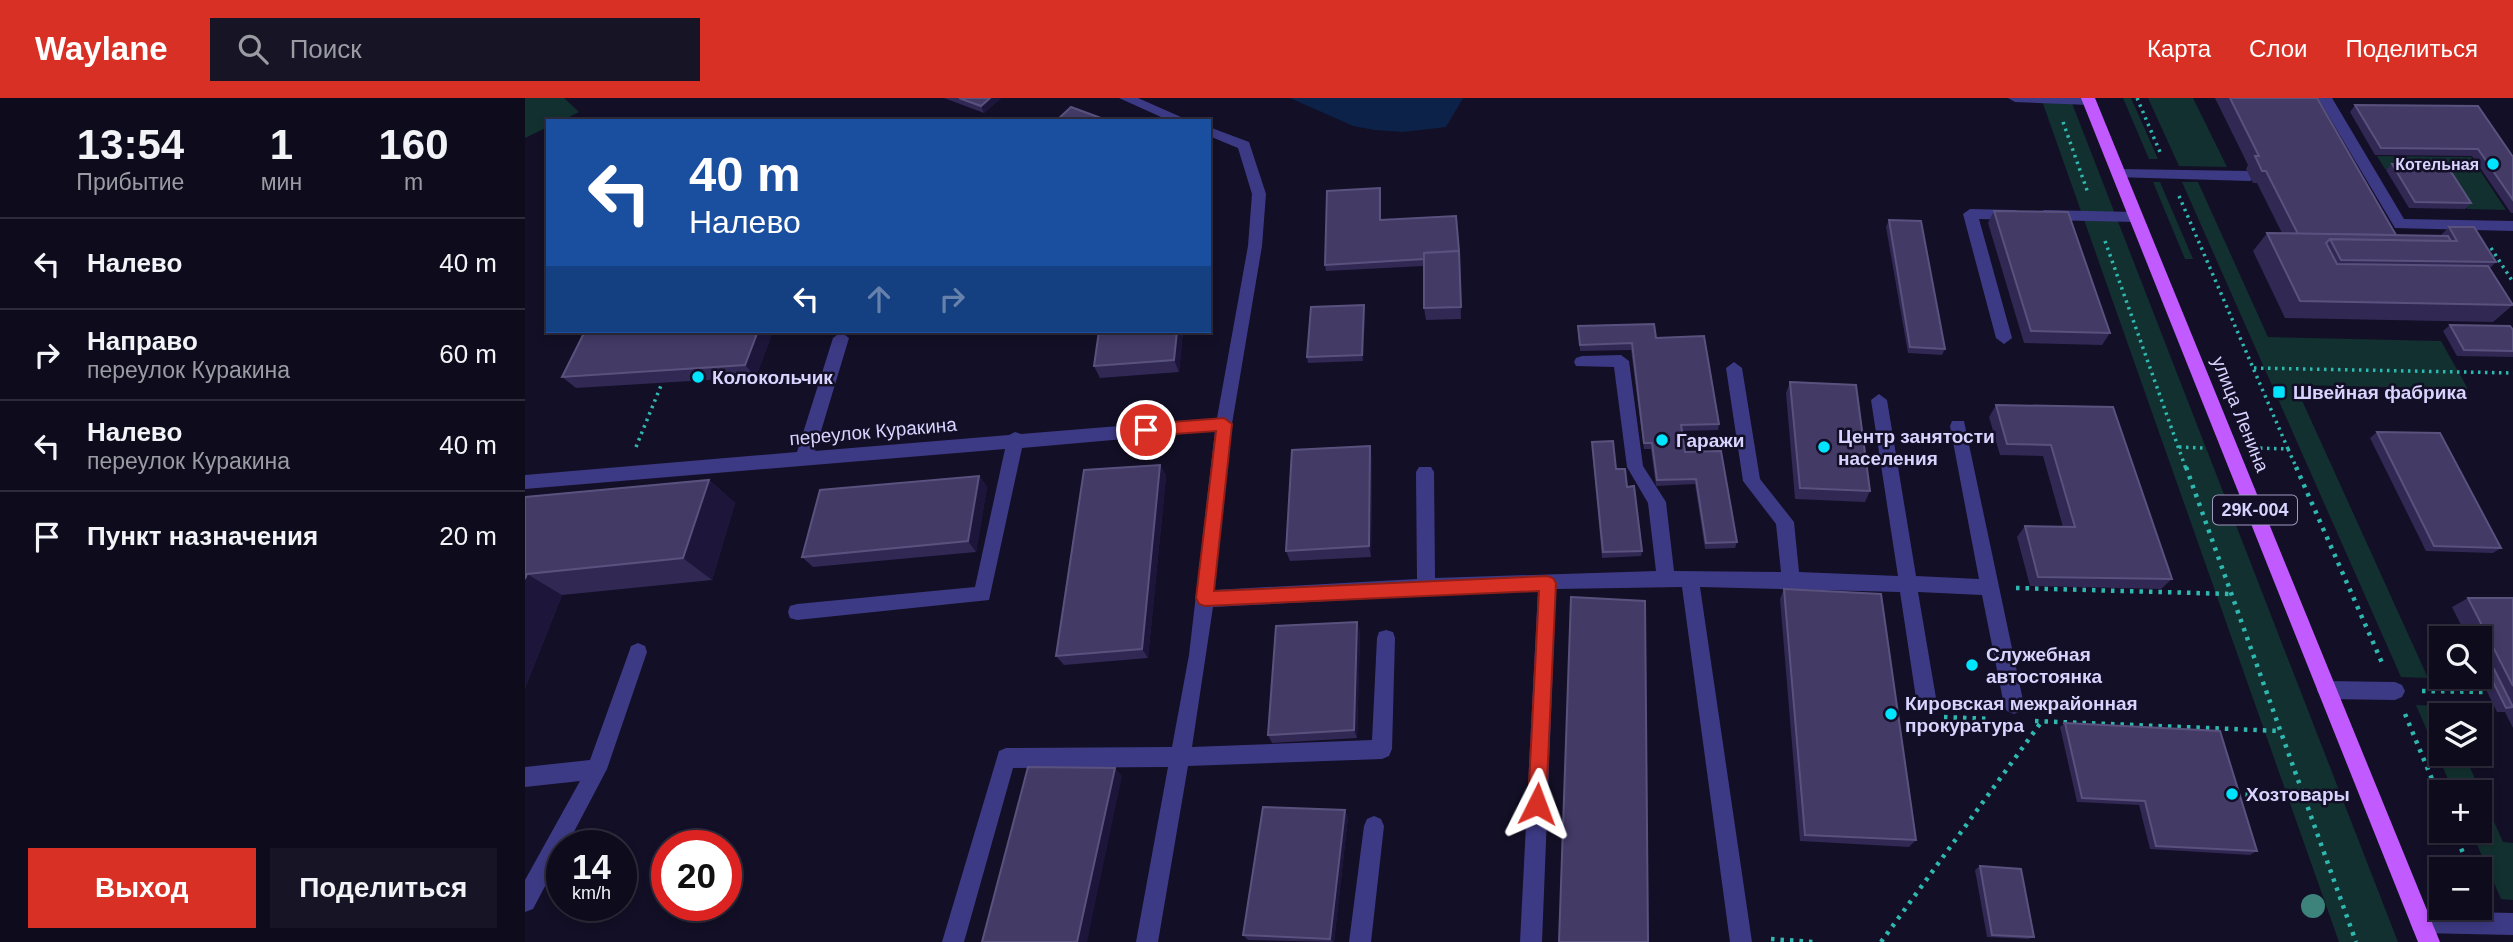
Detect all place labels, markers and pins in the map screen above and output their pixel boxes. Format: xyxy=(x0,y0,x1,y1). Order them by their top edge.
place label: Котельная xyxy=(2395,156,2479,173)
marker: Котельная xyxy=(2485,156,2501,172)
place label: Колокольчик xyxy=(712,367,833,388)
marker: Колокольчик xyxy=(690,369,706,385)
place label: Швейная фабрика xyxy=(2293,382,2467,403)
marker: Швейная фабрика xyxy=(2271,384,2287,400)
pin xyxy=(1116,400,1176,460)
place label: Центр занятости населения xyxy=(1838,426,1995,469)
place label: Гаражи xyxy=(1676,430,1744,451)
marker: Гаражи xyxy=(1654,432,1670,448)
marker: Центр занятости населения xyxy=(1816,439,1832,455)
place label: Служебная автостоянка xyxy=(1986,644,2102,687)
marker: Служебная автостоянка xyxy=(1964,657,1980,673)
place label: Кировская межрайонная прокуратура xyxy=(1905,693,2138,736)
marker: Кировская межрайонная прокуратура xyxy=(1883,706,1899,722)
place label: Хозтовары xyxy=(2246,784,2350,805)
marker: Хозтовары xyxy=(2224,786,2240,802)

